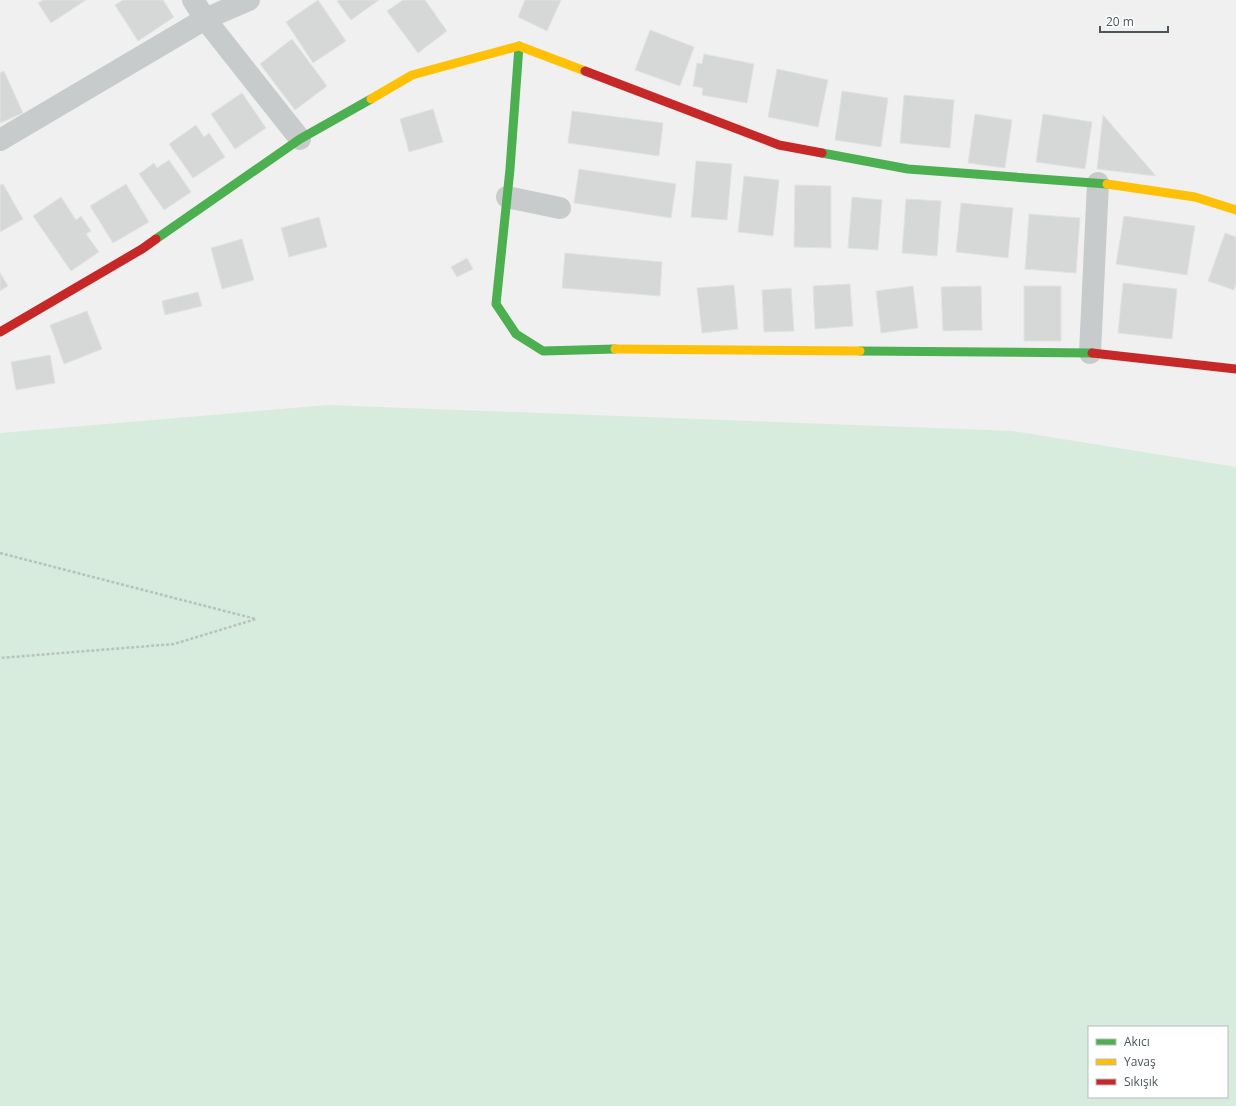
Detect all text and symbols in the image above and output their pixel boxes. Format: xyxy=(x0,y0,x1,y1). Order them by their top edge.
scale bar xyxy=(1100,8,1168,34)
text: 20 m xyxy=(1106,13,1134,30)
legend xyxy=(1088,1026,1228,1098)
text: Akıcı xyxy=(1124,1033,1150,1050)
text: Yavaş xyxy=(1124,1053,1156,1070)
text: Sıkışık xyxy=(1124,1073,1159,1090)

